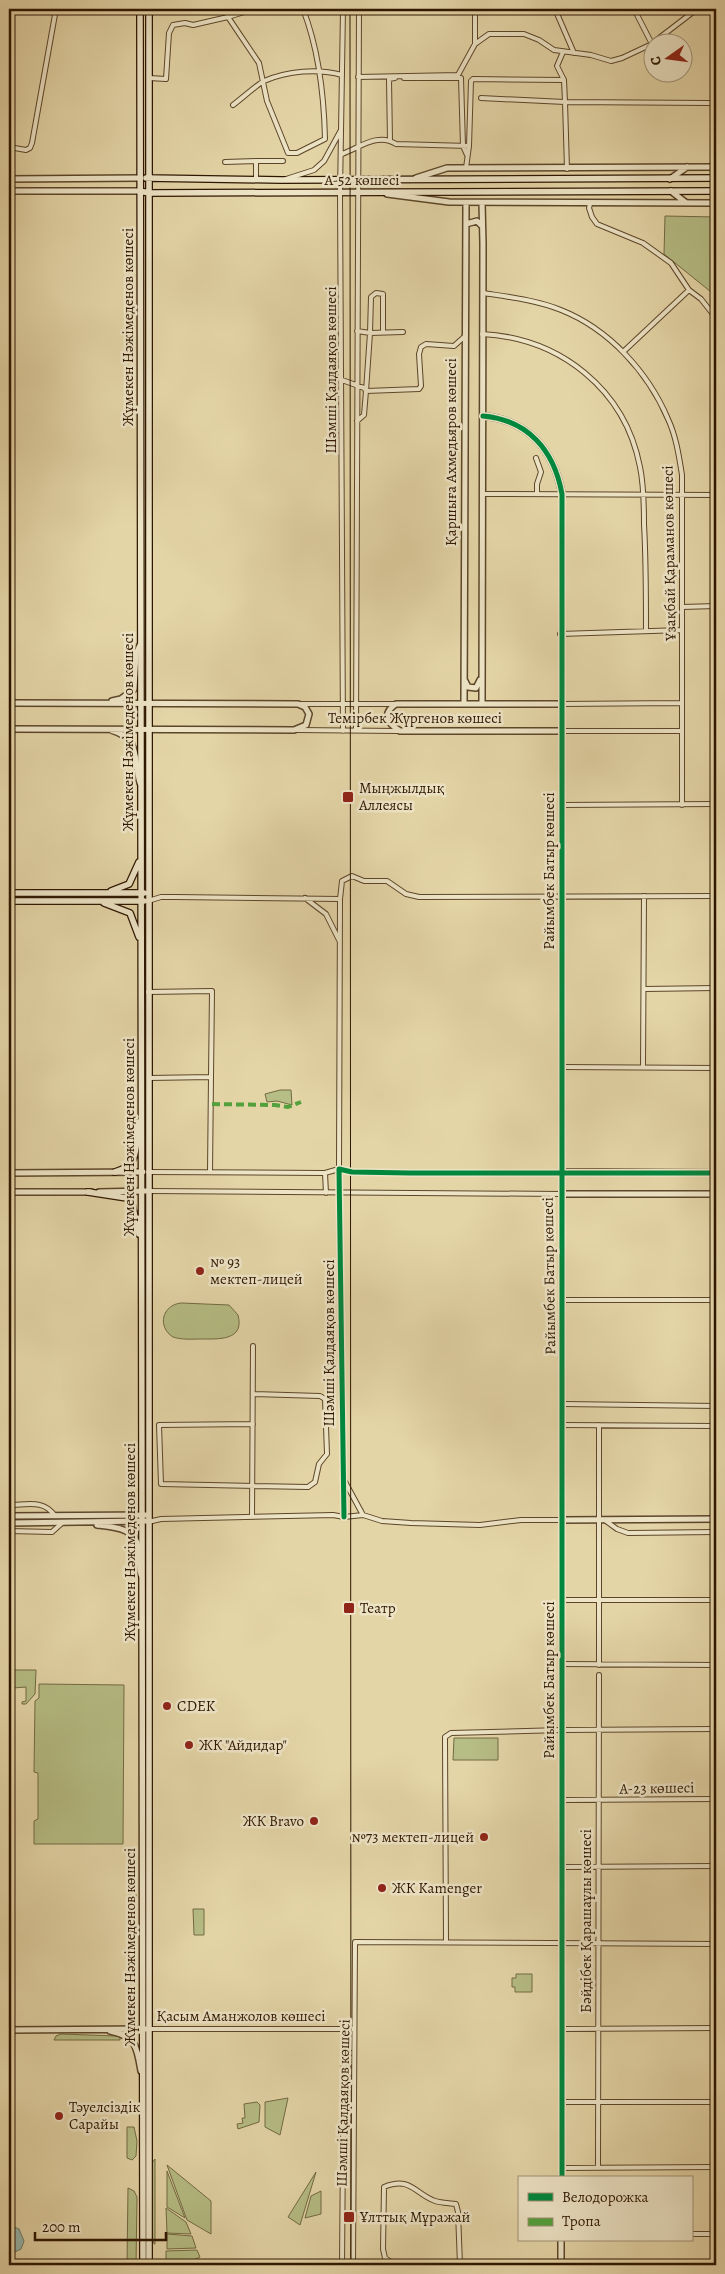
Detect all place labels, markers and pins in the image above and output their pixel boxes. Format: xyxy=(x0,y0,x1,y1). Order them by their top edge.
place label: Мыңжылдық Аллеясы xyxy=(358,778,444,815)
marker: Мыңжылдық Аллеясы xyxy=(341,790,355,804)
place label: № 93 мектеп-лицей xyxy=(210,1252,303,1289)
marker: № 93 мектеп-лицей xyxy=(194,1265,206,1277)
place label: Театр xyxy=(360,1598,396,1618)
marker: Театр xyxy=(342,1601,356,1615)
place label: CDEK xyxy=(177,1696,216,1716)
marker: CDEK xyxy=(161,1700,173,1712)
place label: ЖК "Айдидар" xyxy=(199,1735,287,1755)
marker: ЖК "Айдидар" xyxy=(183,1739,195,1751)
place label: ЖК Bravo xyxy=(243,1811,304,1831)
marker: ЖК Bravo xyxy=(308,1815,320,1827)
place label: №73 мектеп-лицей xyxy=(352,1827,474,1847)
marker: №73 мектеп-лицей xyxy=(478,1831,490,1843)
place label: ЖК Kamenger xyxy=(392,1878,482,1898)
marker: ЖК Kamenger xyxy=(376,1882,388,1894)
place label: Тәуелсіздік Сарайы xyxy=(69,2097,140,2134)
marker: Тәуелсіздік Сарайы xyxy=(53,2110,65,2122)
place label: Ұлттық Мұражай xyxy=(359,2207,471,2227)
marker: Ұлттық Мұражай xyxy=(342,2210,356,2224)

